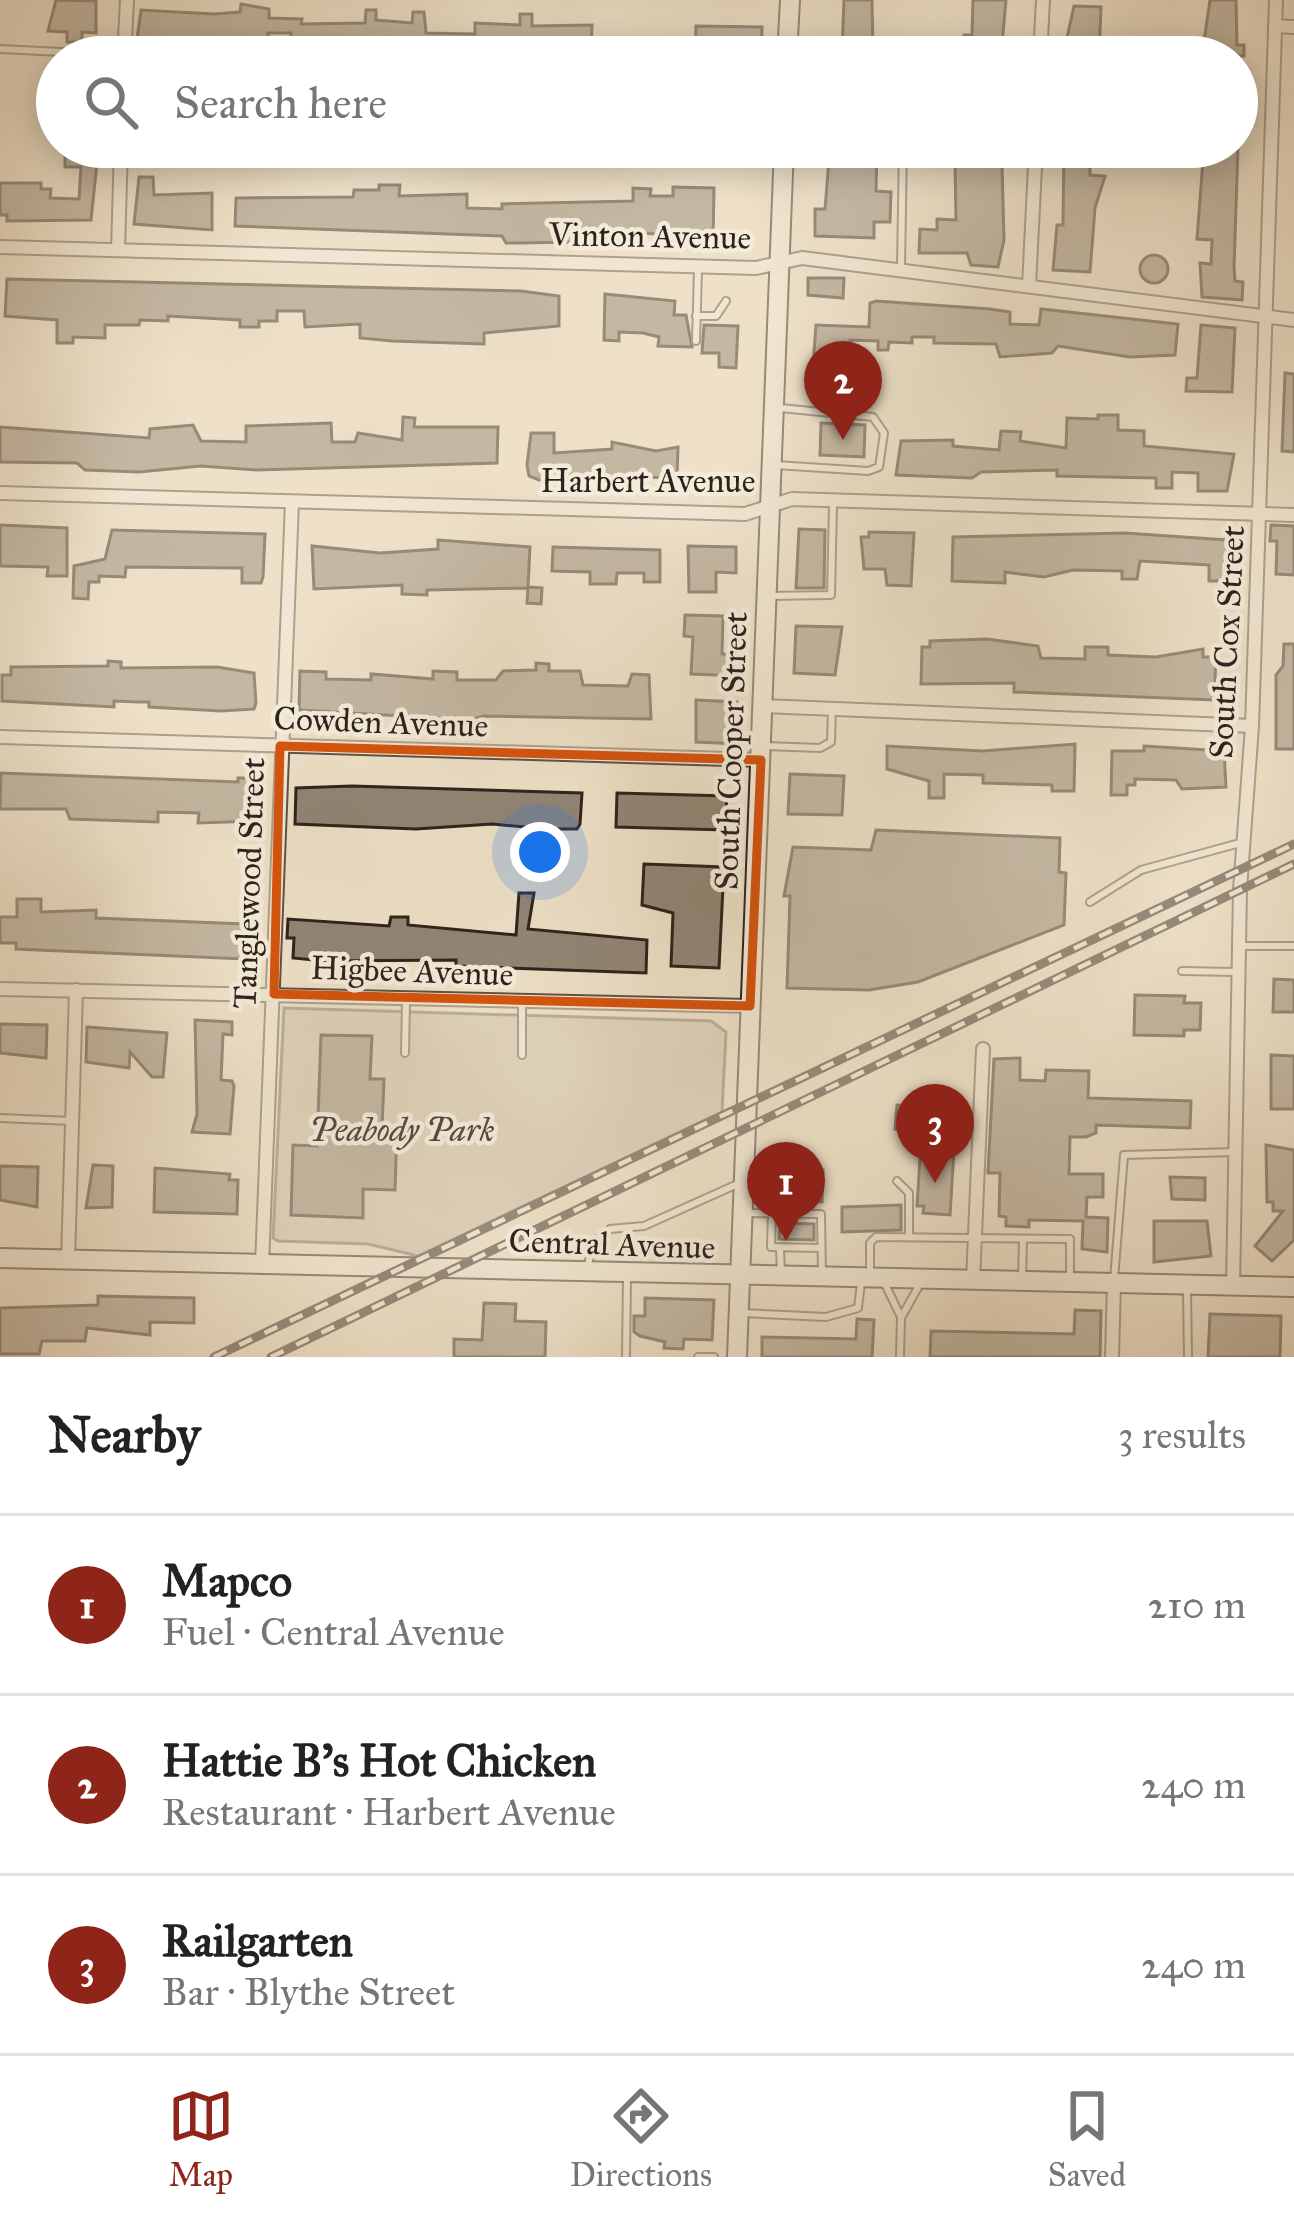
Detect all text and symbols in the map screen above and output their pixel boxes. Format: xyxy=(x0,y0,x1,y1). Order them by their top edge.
search box xyxy=(36,36,1258,168)
icon: search xyxy=(78,69,144,135)
text: Search here xyxy=(174,75,387,130)
street label: Vinton Avenue xyxy=(548,214,751,258)
pin: 2 xyxy=(804,341,882,440)
street label: Harbert Avenue xyxy=(541,461,755,501)
street label: South Cox Street xyxy=(1201,524,1253,760)
street label: South Cooper Street xyxy=(706,611,756,891)
street label: Cowden Avenue xyxy=(273,698,489,746)
street label: Tanglewood Street xyxy=(225,756,273,1009)
your location xyxy=(510,822,570,882)
street label: Higbee Avenue xyxy=(310,947,514,995)
pin: 3 xyxy=(896,1084,974,1183)
park label: Peabody Park xyxy=(310,1110,495,1150)
pin: 1 xyxy=(747,1142,825,1241)
street label: Central Avenue xyxy=(508,1220,716,1268)
text: Nearby xyxy=(48,1404,200,1466)
text: 3 results xyxy=(1118,1411,1246,1459)
text: Mapco xyxy=(162,1553,292,1608)
text: 1 xyxy=(79,1581,95,1629)
text: 210 m xyxy=(1148,1581,1246,1629)
text: Fuel · Central Avenue xyxy=(162,1608,505,1656)
text: Hattie B’s Hot Chicken xyxy=(162,1733,596,1788)
text: 2 xyxy=(77,1761,97,1809)
text: 240 m xyxy=(1141,1761,1246,1809)
text: Restaurant · Harbert Avenue xyxy=(162,1788,616,1836)
text: Railgarten xyxy=(162,1913,353,1968)
text: 3 xyxy=(79,1941,95,1989)
text: 240 m xyxy=(1141,1941,1246,1989)
text: Bar · Blythe Street xyxy=(162,1968,455,2016)
tab: Map xyxy=(168,2083,234,2195)
tab: Directions xyxy=(570,2083,712,2195)
tab: Saved xyxy=(1048,2083,1126,2195)

